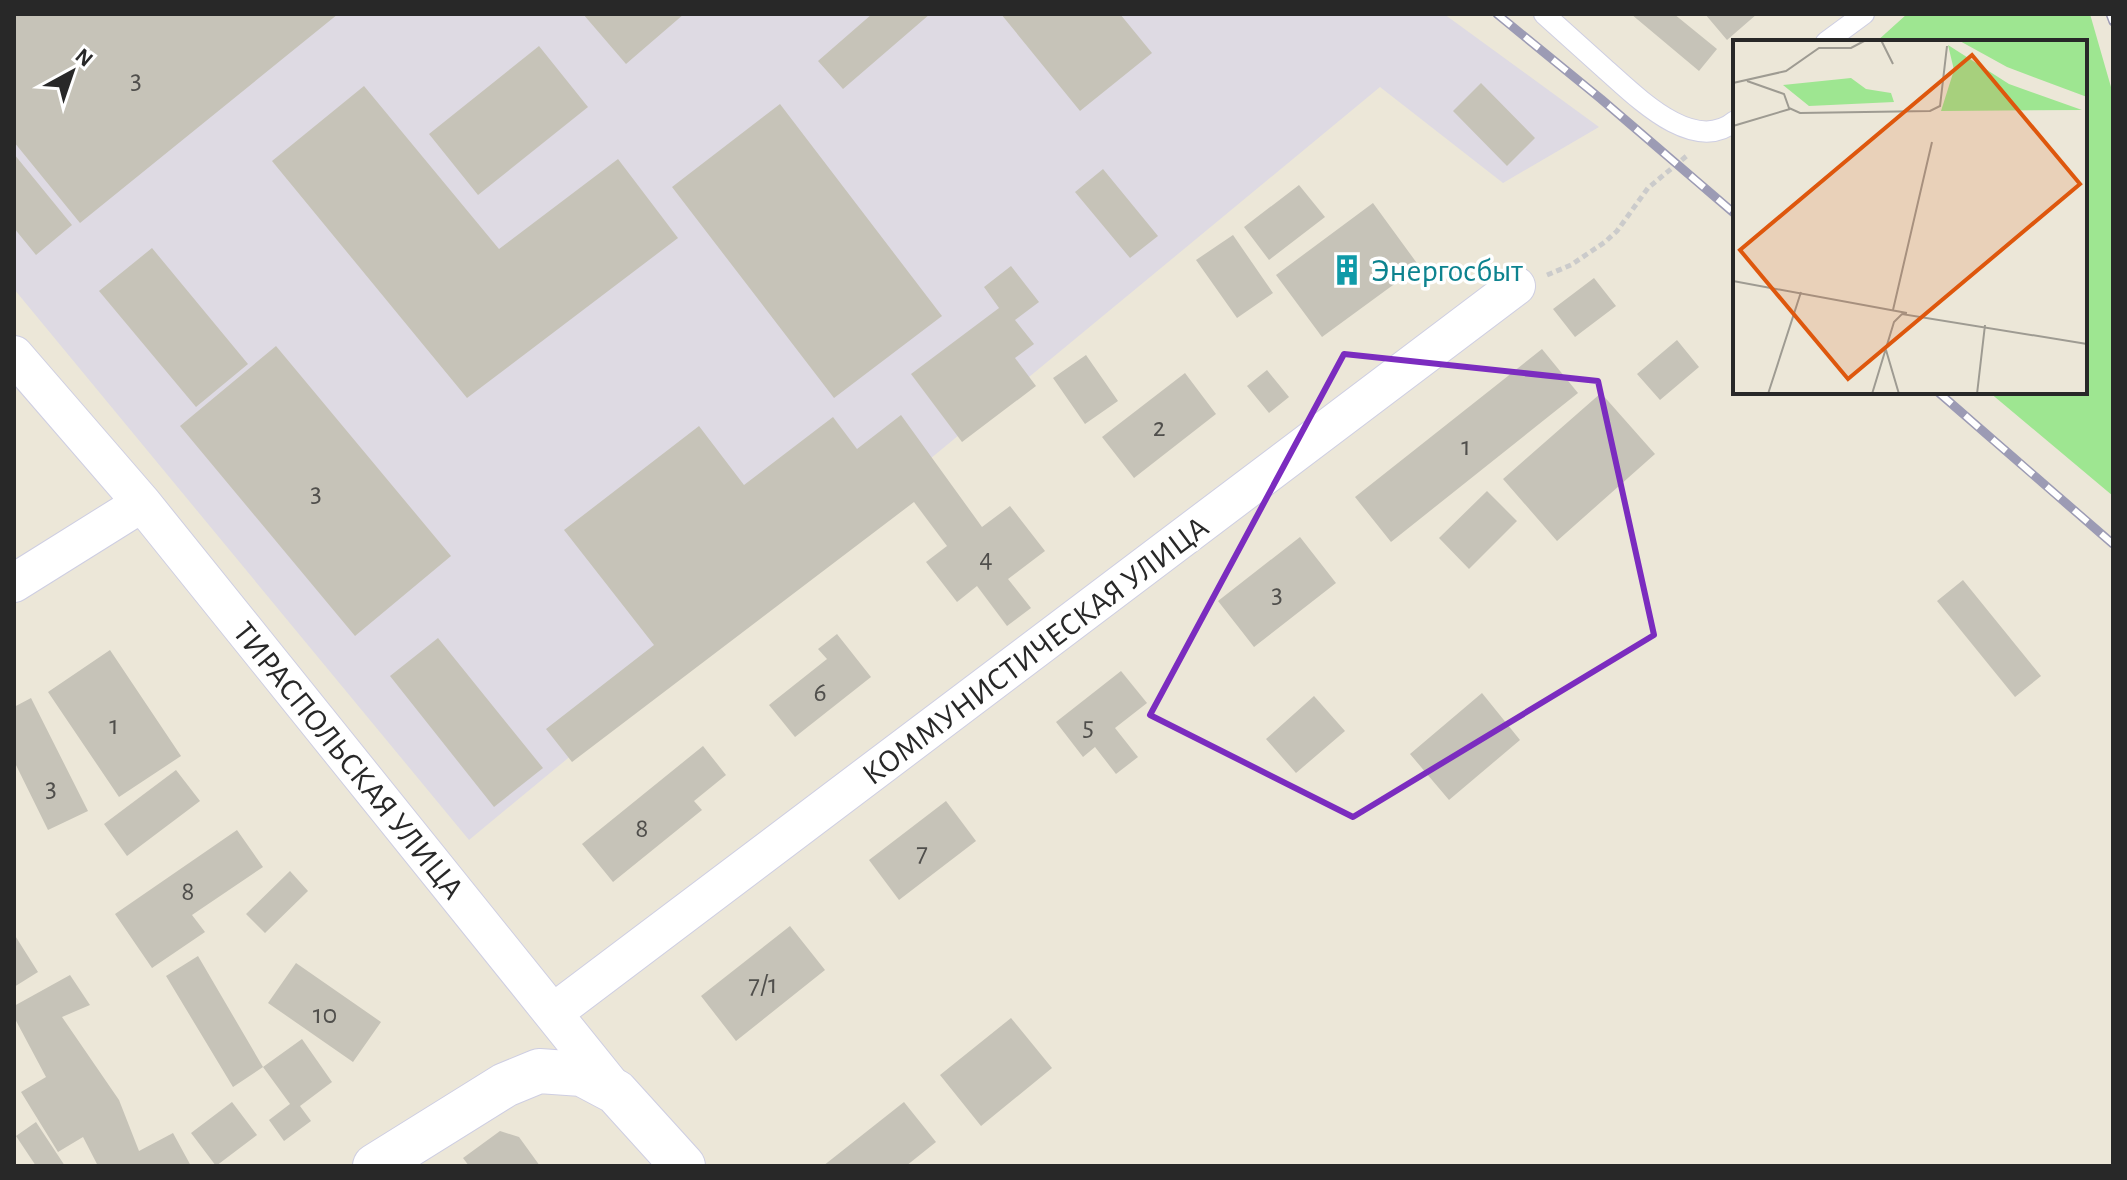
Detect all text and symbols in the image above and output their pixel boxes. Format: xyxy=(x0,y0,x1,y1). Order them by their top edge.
north arrow xyxy=(32,32,112,112)
inset map xyxy=(1733,40,2087,394)
text: N xyxy=(71,44,97,71)
house number: 3 xyxy=(130,66,142,94)
building icon: Энергосбыт xyxy=(1330,253,1364,287)
place label: Энергосбыт xyxy=(1371,255,1523,287)
house number: 2 xyxy=(1153,414,1165,442)
house number: 1 xyxy=(1461,433,1471,461)
house number: 3 xyxy=(310,479,322,507)
street label: КОММУНИСТИЧЕСКАЯ УЛИЦА xyxy=(857,510,1215,791)
house number: 4 xyxy=(979,545,993,573)
house number: 3 xyxy=(1271,580,1283,608)
street label: ТИРАСПОЛЬСКАЯ УЛИЦА xyxy=(227,616,470,905)
house number: 6 xyxy=(813,679,827,707)
house number: 1 xyxy=(109,712,119,740)
house number: 5 xyxy=(1082,713,1094,741)
house number: 3 xyxy=(45,774,57,802)
house number: 8 xyxy=(635,815,649,843)
house number: 7 xyxy=(916,839,928,867)
house number: 8 xyxy=(181,878,195,906)
house number: 7/1 xyxy=(748,971,778,999)
house number: 10 xyxy=(313,1001,337,1029)

